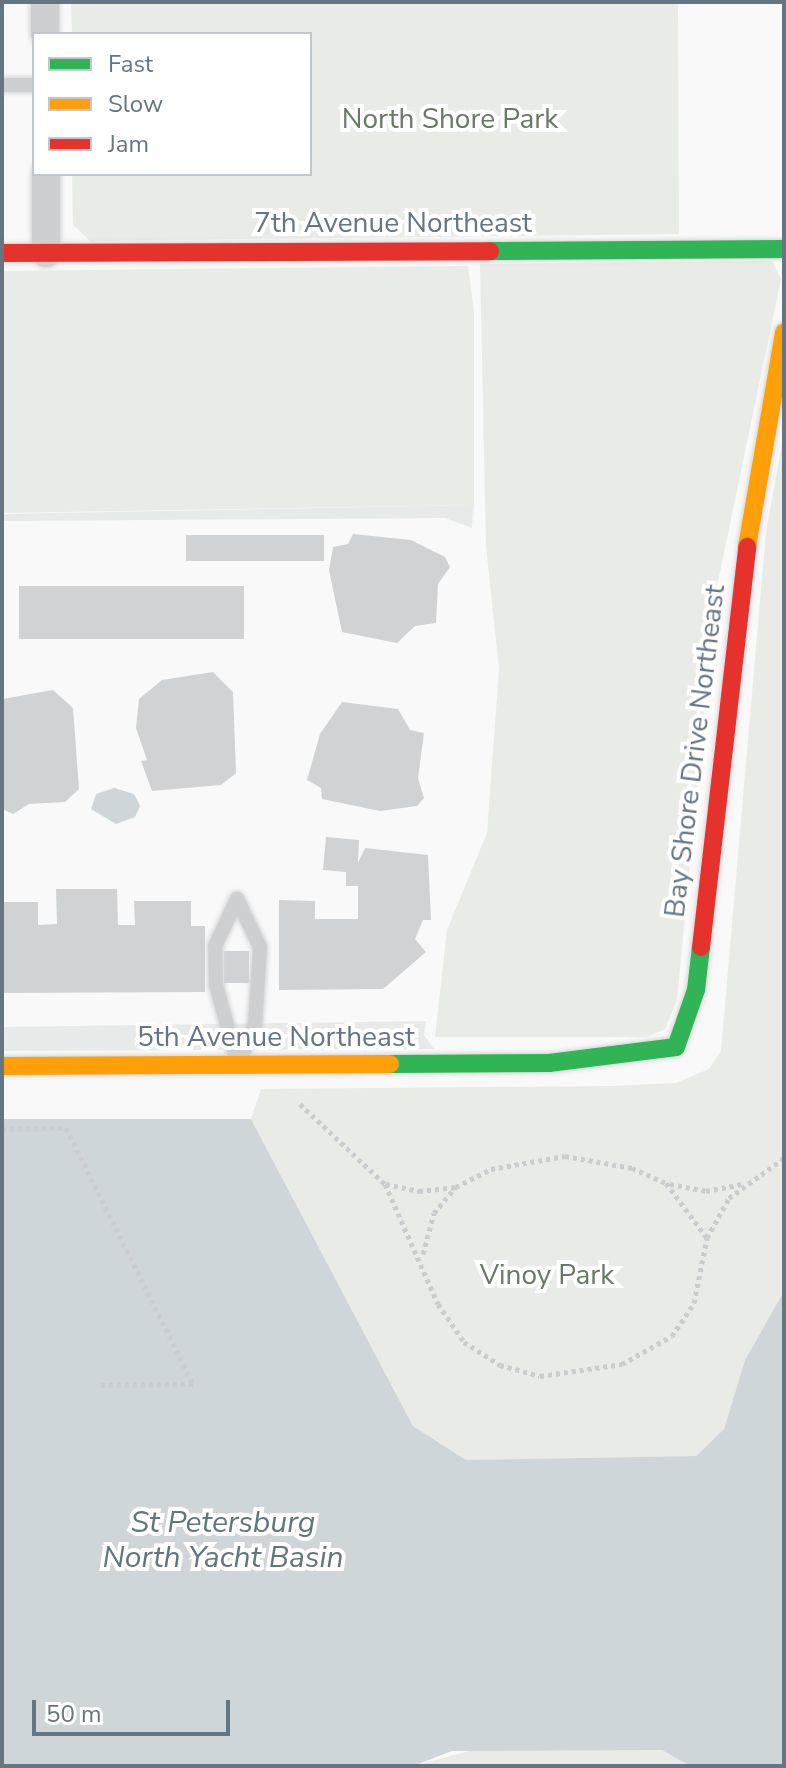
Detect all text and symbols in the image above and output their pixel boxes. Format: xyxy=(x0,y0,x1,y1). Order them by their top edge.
legend xyxy=(32,32,312,176)
text: Fast xyxy=(108,48,153,80)
text: Slow xyxy=(108,88,163,120)
park label: North Shore Park xyxy=(342,102,558,136)
text: Jam xyxy=(108,128,149,160)
street label: 7th Avenue Northeast xyxy=(254,206,532,240)
street label: Bay Shore Drive Northeast xyxy=(658,583,732,919)
street label: 5th Avenue Northeast xyxy=(137,1020,415,1054)
park label: Vinoy Park xyxy=(480,1258,614,1292)
water label: St Petersburg North Yacht Basin xyxy=(103,1505,343,1576)
scale bar xyxy=(36,1684,234,1734)
text: 50 m xyxy=(46,1698,102,1730)

